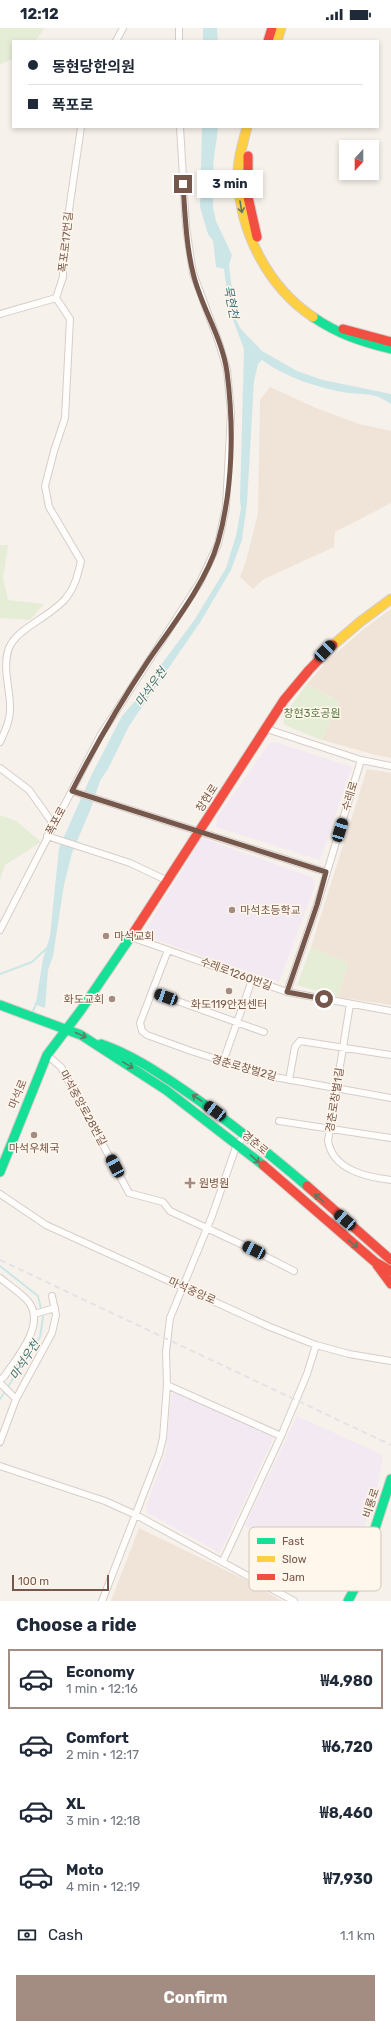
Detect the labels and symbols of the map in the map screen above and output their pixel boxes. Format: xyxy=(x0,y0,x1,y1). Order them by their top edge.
north arrow xyxy=(339,140,379,180)
callout: 3 min xyxy=(197,170,263,198)
route end xyxy=(174,175,192,193)
one-way arrow xyxy=(238,200,246,213)
street label: 폭포로17번길 xyxy=(56,211,76,273)
water label: 묵현천 xyxy=(221,284,241,322)
car xyxy=(312,638,338,664)
water label: 마석우천 xyxy=(132,663,171,709)
park label: 창현3호공원 xyxy=(283,707,341,720)
street label: 수레로 xyxy=(339,780,361,812)
street label: 창현로 xyxy=(193,782,221,814)
street label: 폭포로 xyxy=(43,805,69,837)
car xyxy=(331,817,349,843)
place label: 마석초등학교 xyxy=(240,904,301,917)
marker: 마석초등학교 xyxy=(227,905,237,915)
place label: 마석교회 xyxy=(114,930,154,943)
marker: 마석교회 xyxy=(101,931,111,941)
street label: 수레로1260번길 xyxy=(198,955,274,993)
marker: 화도119안전센터 xyxy=(224,986,234,996)
car xyxy=(153,987,179,1007)
route start xyxy=(315,990,333,1008)
place label: 화도교회 xyxy=(64,993,104,1006)
marker: 화도교회 xyxy=(107,994,117,1004)
place label: 화도119안전센터 xyxy=(191,998,267,1011)
one-way arrow xyxy=(74,1032,86,1039)
street label: 경춘로창벌2길 xyxy=(210,1052,278,1084)
one-way arrow xyxy=(122,1062,134,1070)
street label: 경춘로창벌1길 xyxy=(323,1067,347,1133)
street label: 마석중앙로28번길 xyxy=(57,1068,109,1148)
street label: 마석로 xyxy=(6,1077,30,1111)
one-way arrow xyxy=(191,1094,203,1102)
car xyxy=(202,1099,228,1123)
street label: 경춘로 xyxy=(239,1128,271,1158)
marker: 마석우체국 xyxy=(29,1130,39,1140)
place label: 마석우체국 xyxy=(9,1142,59,1155)
car xyxy=(104,1153,126,1179)
one-way arrow xyxy=(250,1154,261,1163)
marker: 원병원 xyxy=(184,1177,196,1189)
place label: 원병원 xyxy=(199,1177,229,1190)
one-way arrow xyxy=(315,1194,325,1203)
car xyxy=(332,1208,358,1232)
car xyxy=(241,1239,267,1261)
one-way arrow xyxy=(348,1240,359,1249)
street label: 마석중앙로 xyxy=(166,1275,218,1307)
water label: 마석우천 xyxy=(7,1336,44,1382)
street label: 비룡로 xyxy=(360,1487,382,1519)
legend xyxy=(249,1527,381,1591)
text: Fast xyxy=(282,1535,305,1548)
text: Slow xyxy=(282,1553,307,1566)
text: Jam xyxy=(282,1571,305,1584)
scale bar xyxy=(12,1573,109,1592)

